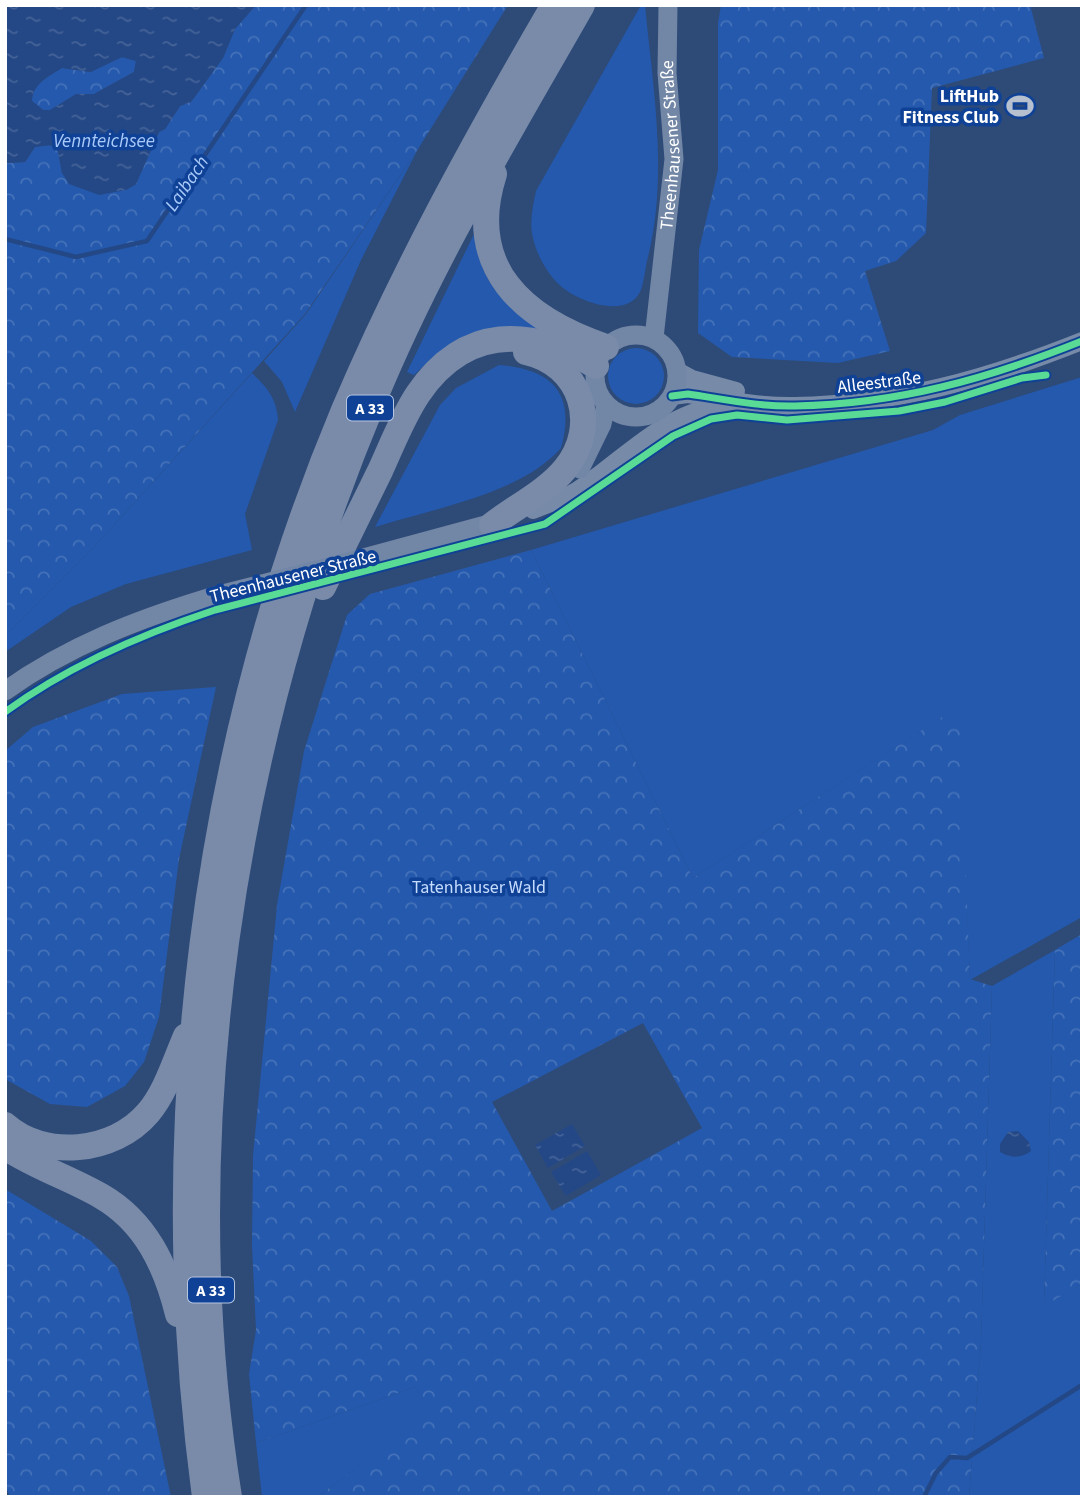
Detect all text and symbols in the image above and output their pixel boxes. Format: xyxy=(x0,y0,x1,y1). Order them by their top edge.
street label: Theenhausener Straße xyxy=(654,60,687,231)
place label: LiftHub Fitness Club xyxy=(902,84,999,130)
sports icon: LiftHub Fitness Club xyxy=(1005,91,1035,121)
water label: Vennteichsee xyxy=(53,128,155,155)
water label: Laibach xyxy=(159,151,216,217)
street label: Alleestraße xyxy=(836,365,922,400)
road number: A 33 xyxy=(347,396,393,420)
street label: Theenhausener Straße xyxy=(207,544,379,609)
park label: Tatenhauser Wald xyxy=(412,875,546,900)
road number: A 33 xyxy=(188,1278,234,1302)

